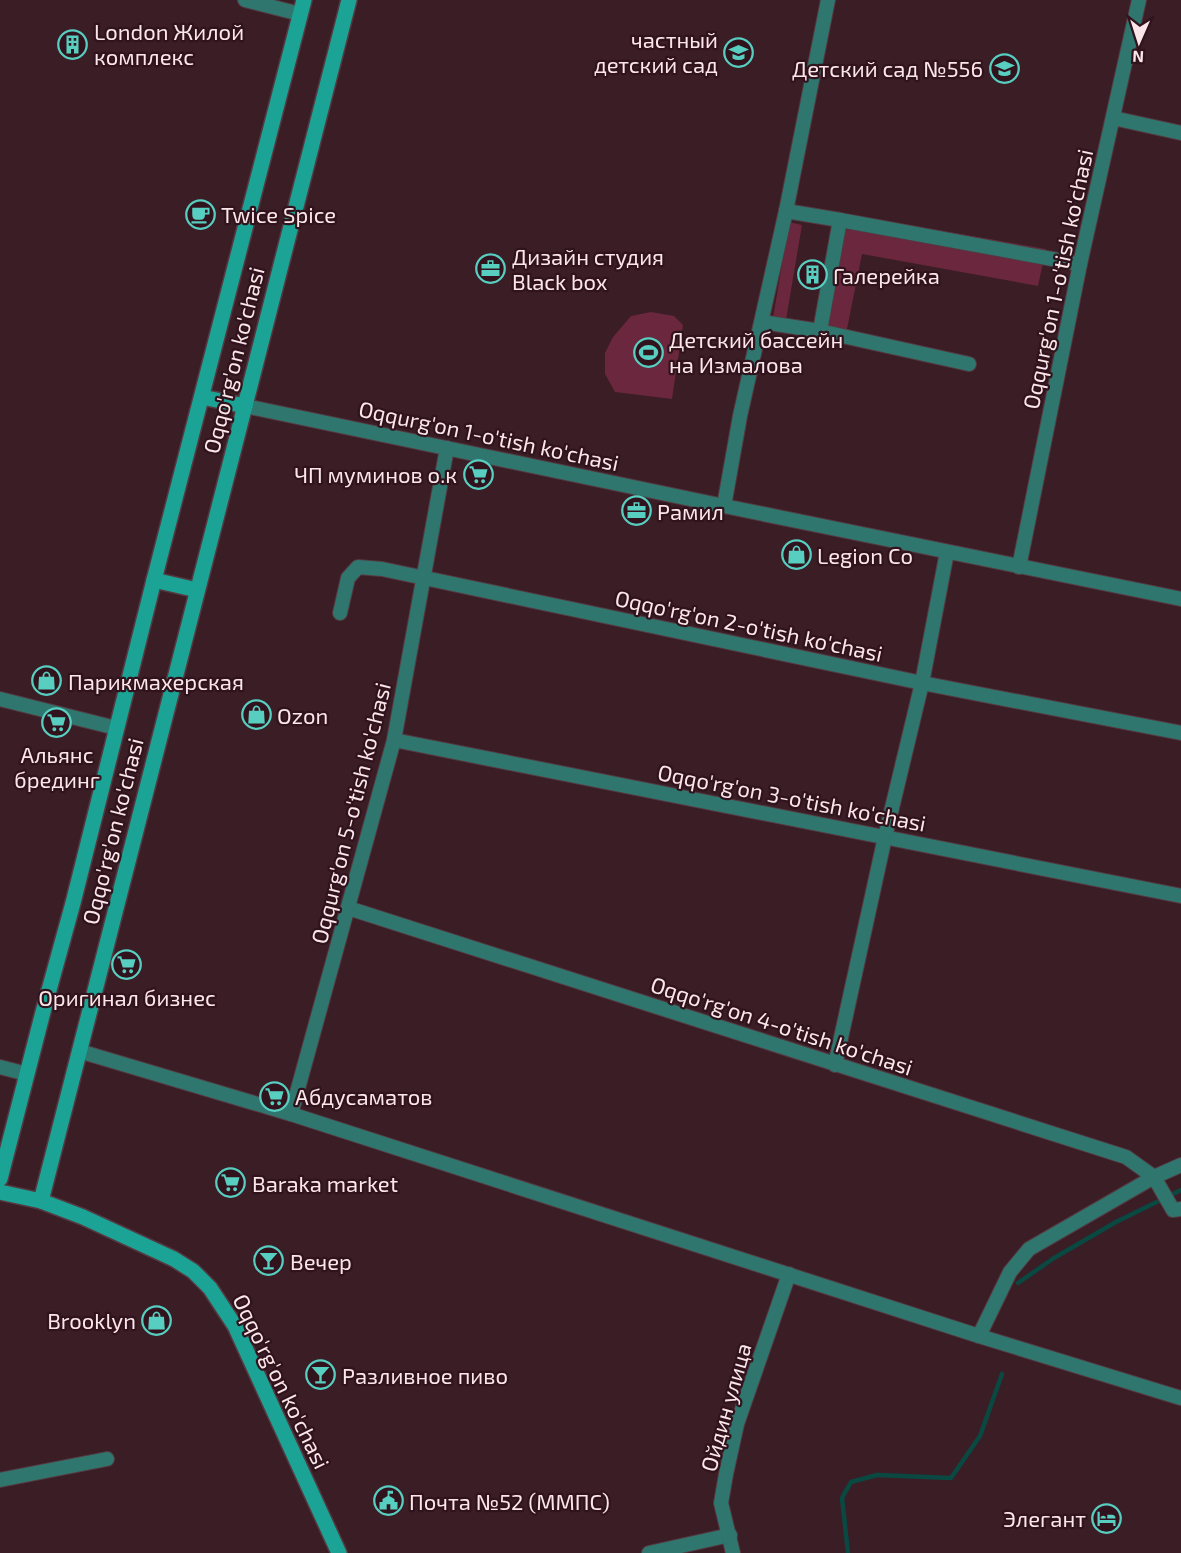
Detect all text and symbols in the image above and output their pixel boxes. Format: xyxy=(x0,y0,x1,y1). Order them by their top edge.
north arrow xyxy=(1109,12,1169,72)
place label: London Жилой комплекс xyxy=(94,18,244,69)
place label: частный детский сад xyxy=(594,26,718,77)
building icon: London Жилой комплекс xyxy=(57,28,89,60)
school or university icon: частный детский сад xyxy=(723,36,755,68)
text: N xyxy=(1132,48,1144,67)
school or university icon: Детский сад №556 xyxy=(988,52,1020,84)
place label: Детский сад №556 xyxy=(792,55,983,81)
street label: Oqqurg'on 1-o'tish ko'chasi xyxy=(1017,147,1097,411)
cafe icon: Twice Spice xyxy=(184,198,216,230)
place label: Twice Spice xyxy=(221,201,336,227)
place label: Дизайн студия Black box xyxy=(512,243,664,294)
office icon: Дизайн студия Black box xyxy=(475,253,507,285)
building icon: Галерейка xyxy=(796,259,828,291)
place label: Галерейка xyxy=(833,262,940,288)
street label: Oqqo'rg'on ko'chasi xyxy=(197,264,269,456)
place label: Детский бассейн на Измалова xyxy=(669,326,843,377)
sports icon: Детский бассейн на Измалова xyxy=(632,336,664,368)
street label: Oqqurg'on 1-o'tish ko'chasi xyxy=(357,395,621,475)
supermarket icon: ЧП муминов о.к xyxy=(462,458,494,490)
place label: ЧП муминов о.к xyxy=(294,461,457,488)
office icon: Рамил xyxy=(620,495,652,527)
place label: Рамил xyxy=(657,498,724,524)
shop icon: Legion Co xyxy=(780,539,812,571)
place label: Legion Co xyxy=(817,542,913,568)
street label: Oqqo'rg'on 2-o'tish ko'chasi xyxy=(613,584,885,666)
shop icon: Парикмахерская xyxy=(31,665,63,697)
place label: Парикмахерская xyxy=(68,668,244,694)
street label: Oqqurg'on 5-o'tish ko'chasi xyxy=(305,680,395,946)
shop icon: Ozon xyxy=(240,699,272,731)
place label: Ozon xyxy=(277,702,328,728)
supermarket icon: Альянс брединг xyxy=(41,706,73,738)
street label: Oqqo'rg'on ko'chasi xyxy=(76,735,148,927)
place label: Альянс брединг xyxy=(14,741,100,792)
street label: Oqqo'rg'on 3-o'tish ko'chasi xyxy=(656,758,928,836)
supermarket icon: Оригинал бизнес xyxy=(111,949,143,981)
street label: Oqqo'rg'on 4-o'tish ko'chasi xyxy=(648,970,916,1080)
place label: Оригинал бизнес xyxy=(38,984,216,1010)
supermarket icon: Абдусаматов xyxy=(258,1080,290,1112)
place label: Абдусаматов xyxy=(295,1083,433,1110)
supermarket icon: Baraka market xyxy=(215,1167,247,1199)
place label: Baraka market xyxy=(252,1170,398,1196)
bar icon: Вечер xyxy=(253,1245,285,1277)
place label: Вечер xyxy=(290,1248,352,1274)
street label: Oqqo'rg'on ko'chasi xyxy=(228,1289,336,1473)
shop icon: Brooklyn xyxy=(141,1304,173,1336)
place label: Brooklyn xyxy=(47,1307,136,1333)
street label: Ойдин улица xyxy=(694,1340,757,1475)
bar icon: Разливное пиво xyxy=(305,1359,337,1391)
place label: Разливное пиво xyxy=(342,1362,508,1388)
public building icon: Почта №52 (ММПС) xyxy=(372,1485,404,1517)
place label: Почта №52 (ММПС) xyxy=(409,1488,610,1514)
hotel icon: Элегант xyxy=(1091,1502,1123,1534)
place label: Элегант xyxy=(1003,1505,1086,1531)

